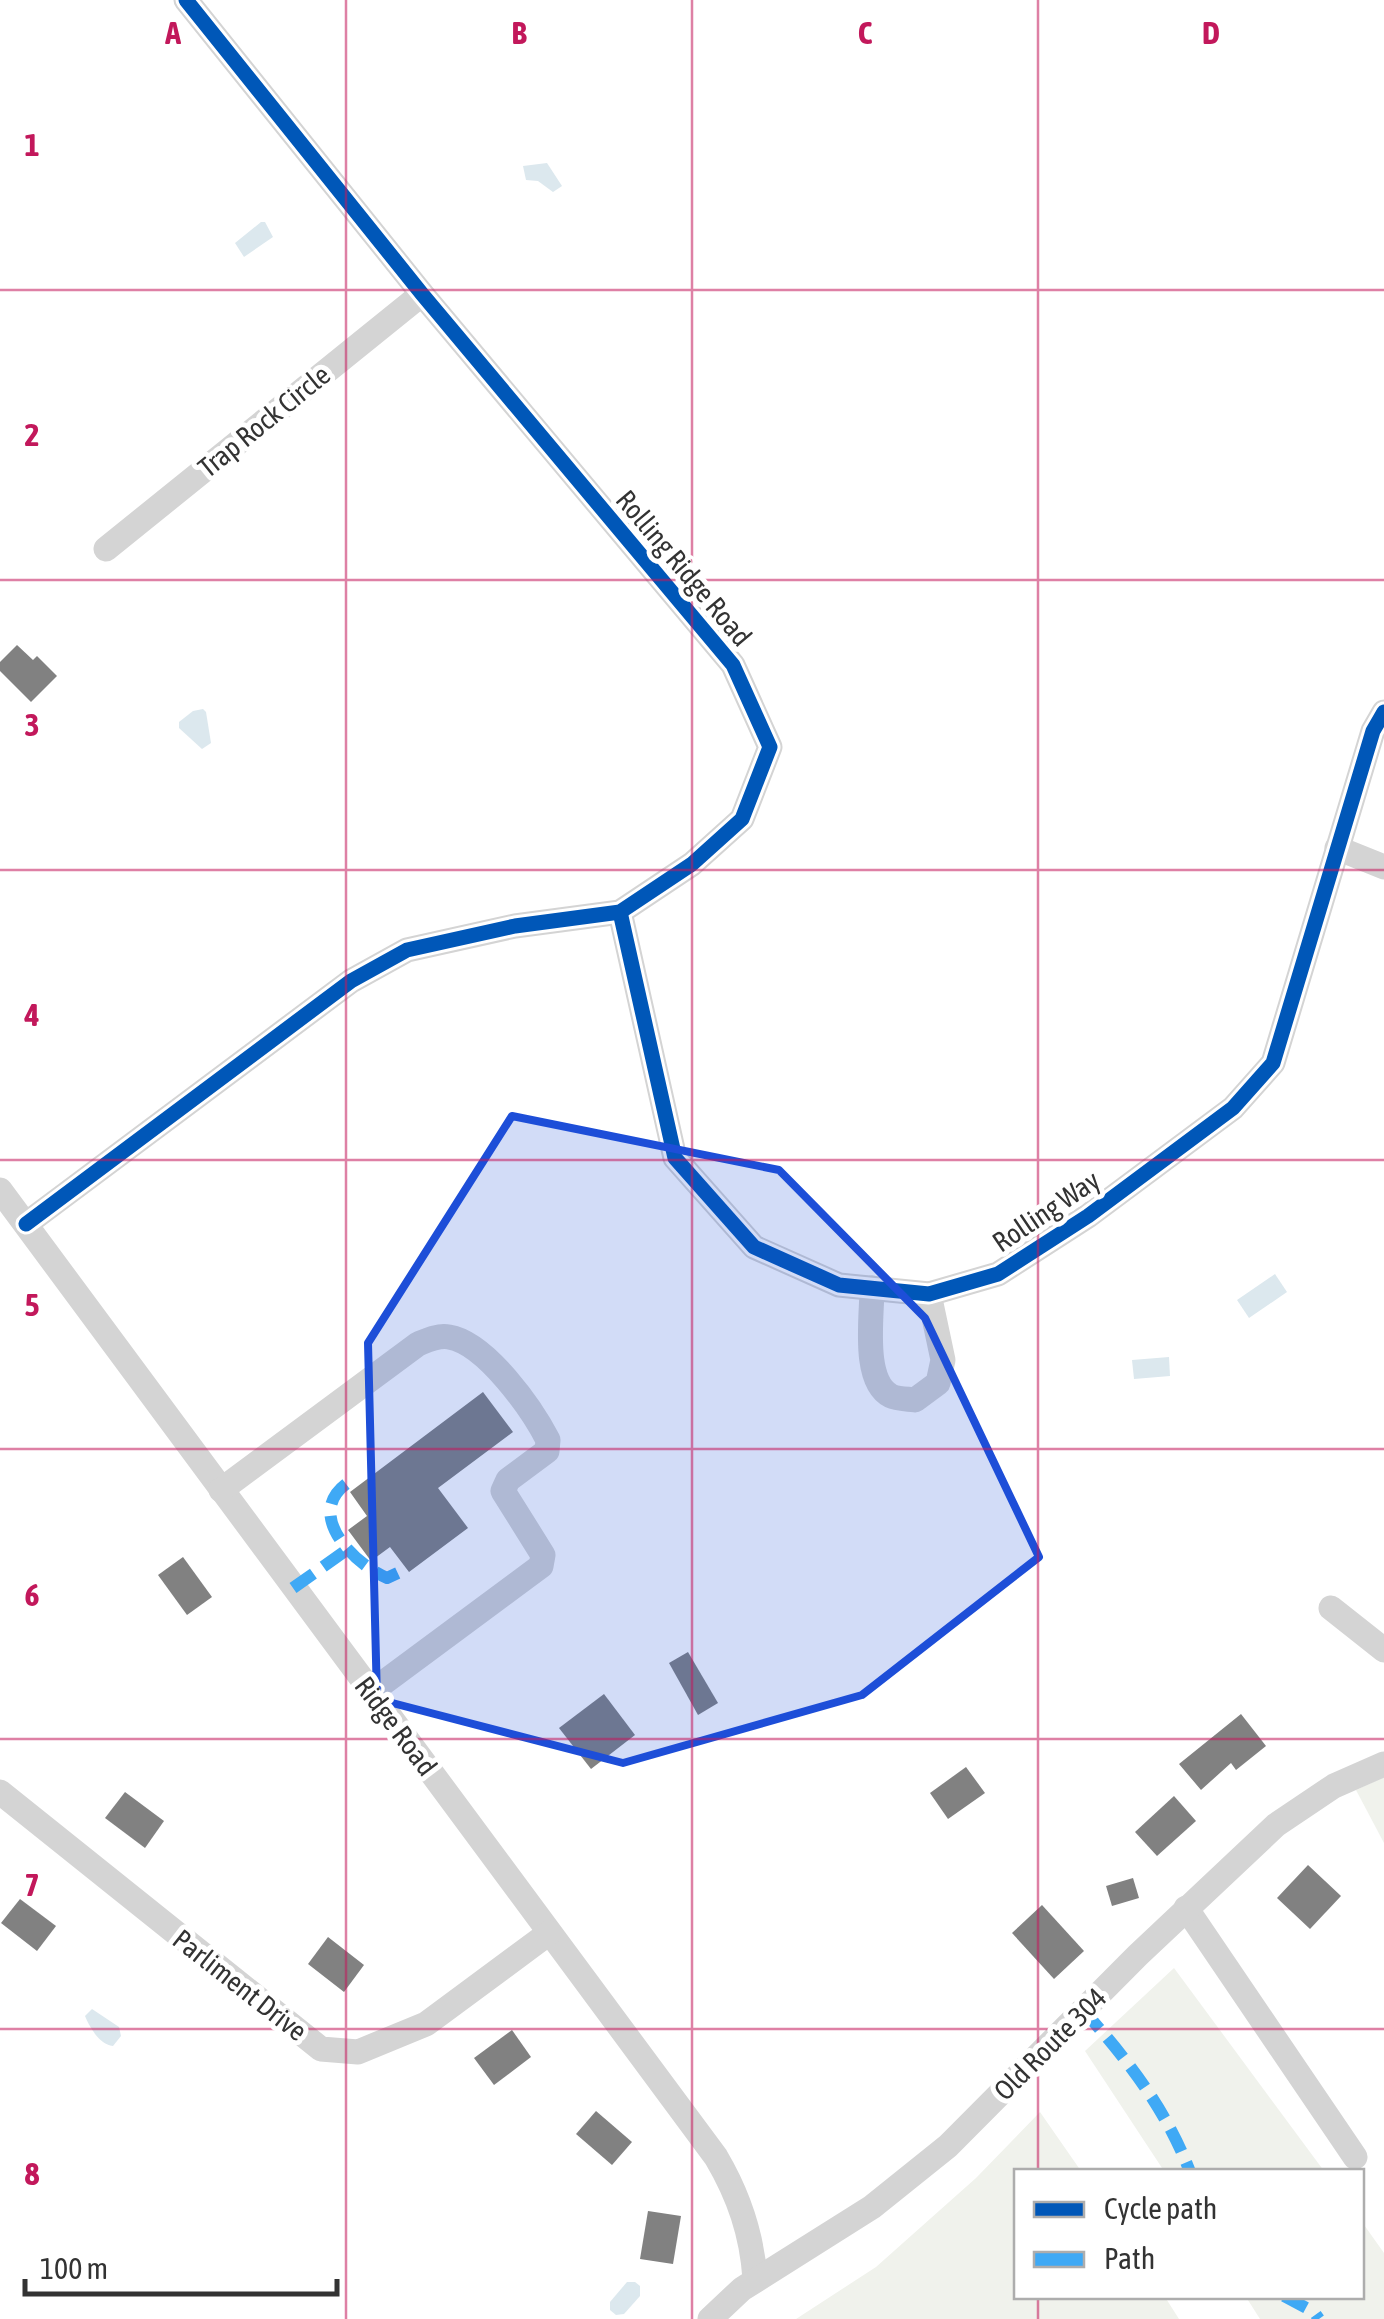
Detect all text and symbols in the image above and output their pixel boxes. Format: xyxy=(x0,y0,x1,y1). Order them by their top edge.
text: A xyxy=(164,14,181,51)
text: B xyxy=(511,14,527,51)
text: C xyxy=(858,14,873,51)
text: D xyxy=(1202,14,1220,51)
text: 1 xyxy=(24,126,40,163)
street label: Trap Rock Circle xyxy=(192,358,336,484)
text: 2 xyxy=(24,416,40,453)
street label: Rolling Ridge Road xyxy=(610,484,758,652)
text: 3 xyxy=(24,706,40,743)
text: 4 xyxy=(23,996,40,1033)
street label: Rolling Way xyxy=(987,1164,1105,1258)
text: 5 xyxy=(24,1286,40,1323)
text: 6 xyxy=(24,1576,40,1613)
street label: Ridge Road xyxy=(349,1670,443,1782)
text: 7 xyxy=(24,1866,40,1903)
street label: Parliment Drive xyxy=(167,1923,313,2047)
street label: Old Route 304 xyxy=(987,1981,1113,2107)
text: 8 xyxy=(24,2155,40,2192)
legend xyxy=(1014,2169,1364,2299)
text: Cycle path xyxy=(1104,2191,1217,2225)
scale bar xyxy=(25,2234,338,2296)
text: Path xyxy=(1104,2241,1155,2275)
text: 100 m xyxy=(40,2251,108,2285)

